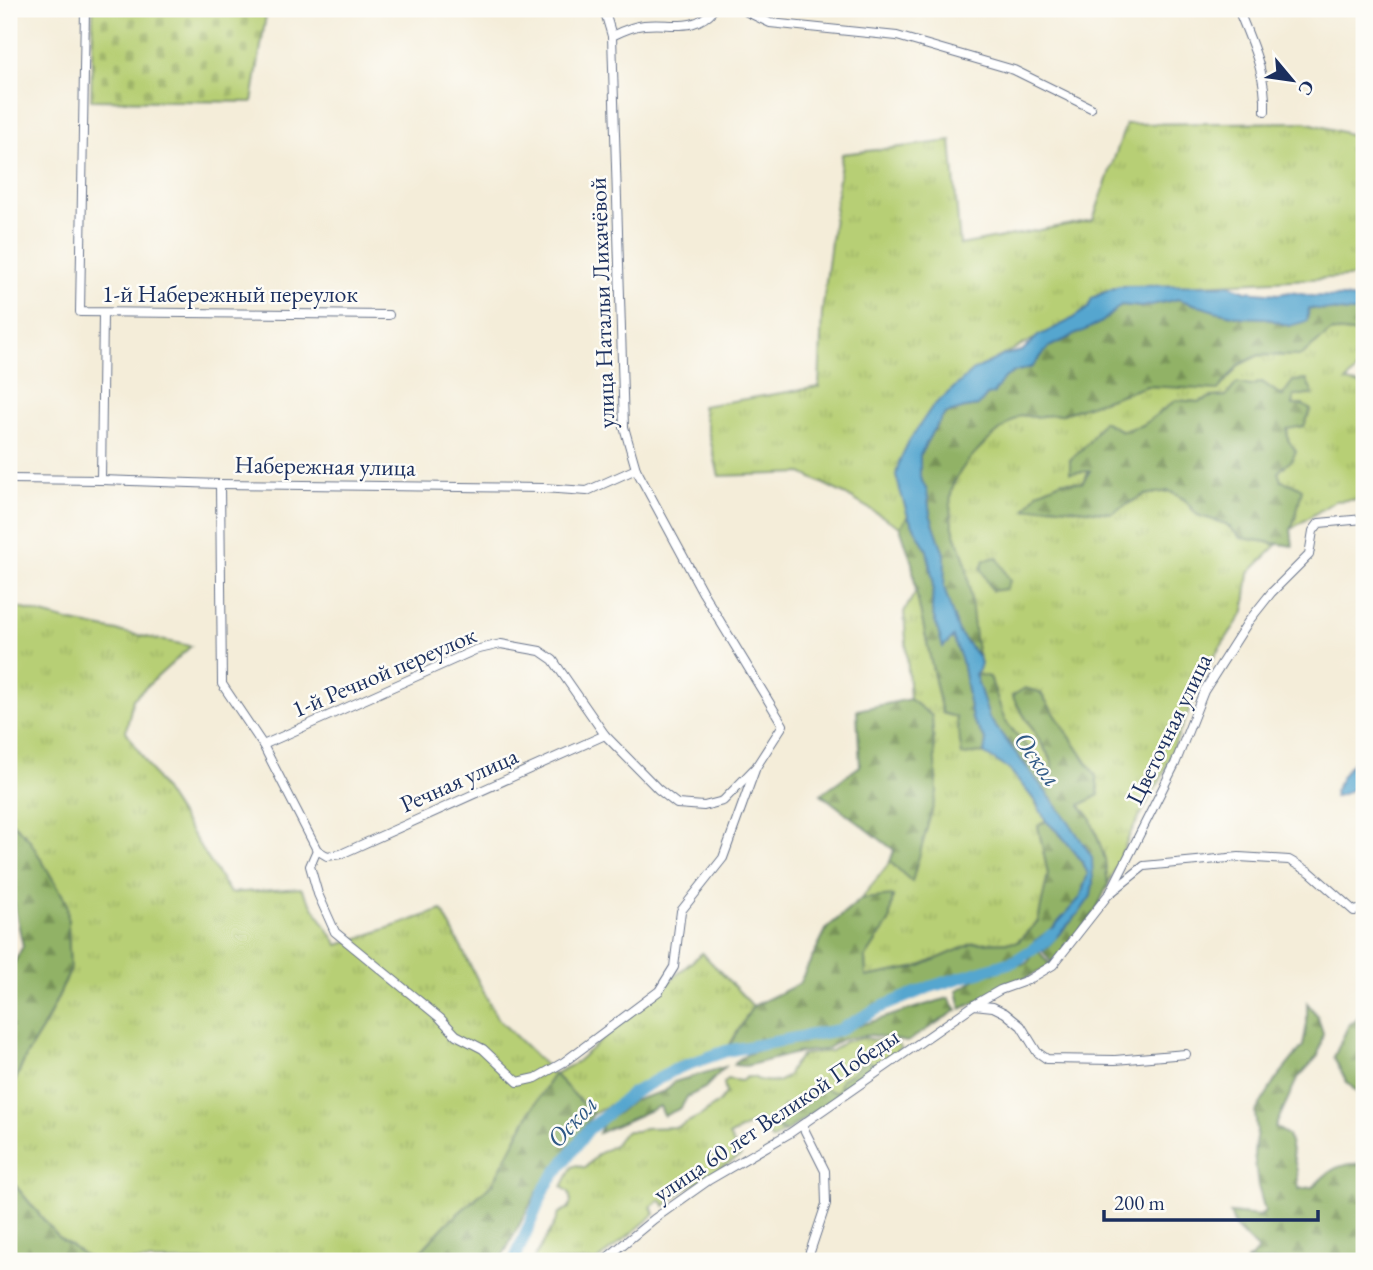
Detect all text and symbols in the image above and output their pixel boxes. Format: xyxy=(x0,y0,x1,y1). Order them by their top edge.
north arrow xyxy=(1258,46,1328,116)
text: С xyxy=(1292,76,1321,100)
street label: улица Натальи Лихачёвой xyxy=(582,177,621,429)
street label: 1-й Набережный переулок xyxy=(102,278,358,309)
street label: Набережная улица xyxy=(234,448,416,483)
street label: 1-й Речной переулок xyxy=(287,618,481,724)
street label: Цветочная улица xyxy=(1119,648,1219,809)
water label: Оскол xyxy=(1006,724,1070,794)
street label: Речная улица xyxy=(395,740,523,819)
street label: улица 60 лет Великой Победы xyxy=(647,1020,905,1209)
water label: Оскол xyxy=(539,1087,605,1155)
scale bar xyxy=(1104,1179,1317,1223)
text: 200 m xyxy=(1114,1189,1165,1216)

